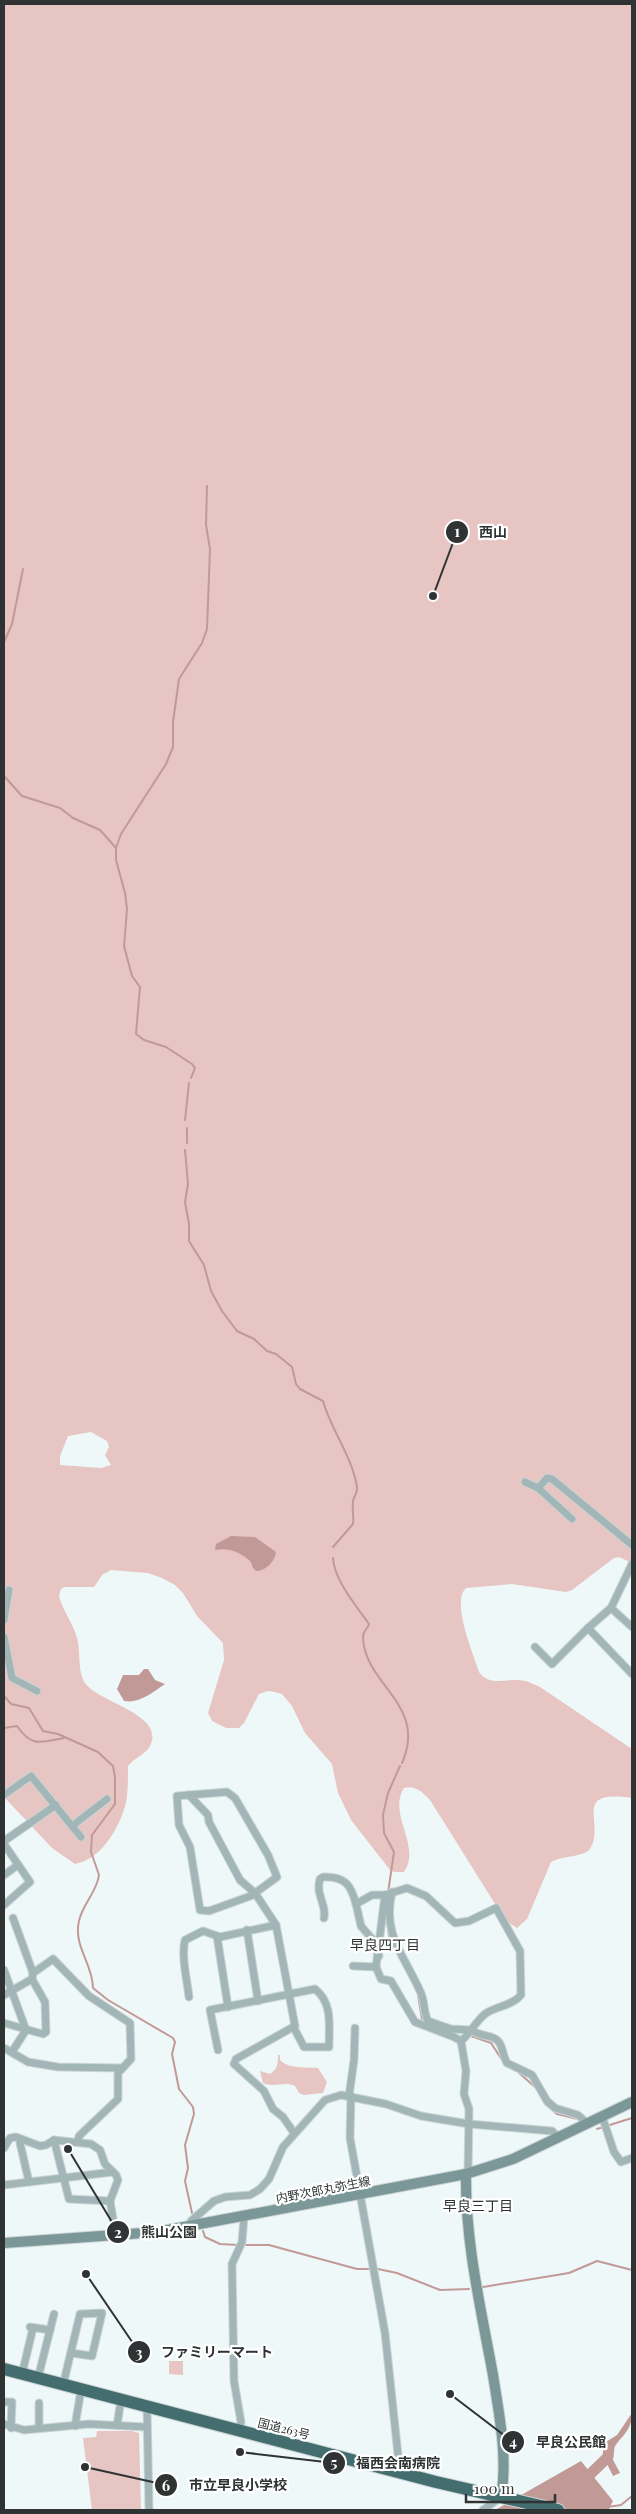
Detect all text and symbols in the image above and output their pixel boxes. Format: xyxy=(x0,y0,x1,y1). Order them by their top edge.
callout: 西山 xyxy=(444,517,517,546)
text: 1 xyxy=(454,521,460,541)
text: 西山 xyxy=(479,522,507,541)
district label: 早良四丁目 xyxy=(350,1935,420,1954)
street label: 内野次郎丸弥生線 xyxy=(274,2172,372,2206)
district label: 早良三丁目 xyxy=(443,2196,513,2215)
callout: 熊山公園 xyxy=(106,2218,207,2247)
text: 2 xyxy=(114,2222,122,2242)
text: 熊山公園 xyxy=(141,2222,197,2241)
callout: ファミリーマート xyxy=(126,2338,283,2367)
text: 3 xyxy=(135,2342,143,2362)
text: ファミリーマート xyxy=(161,2342,273,2361)
street label: 国道263号 xyxy=(256,2414,312,2442)
callout: 早良公民館 xyxy=(501,2427,616,2456)
text: 4 xyxy=(509,2431,517,2451)
text: 早良公民館 xyxy=(536,2432,606,2451)
callout: 福西会南病院 xyxy=(321,2449,450,2478)
text: 5 xyxy=(331,2452,338,2472)
text: 福西会南病院 xyxy=(356,2453,440,2472)
callout: 市立早良小学校 xyxy=(154,2471,297,2500)
scale bar xyxy=(466,2472,555,2504)
text: 6 xyxy=(162,2475,170,2495)
text: 市立早良小学校 xyxy=(189,2475,287,2494)
text: 100 m xyxy=(474,2478,515,2498)

